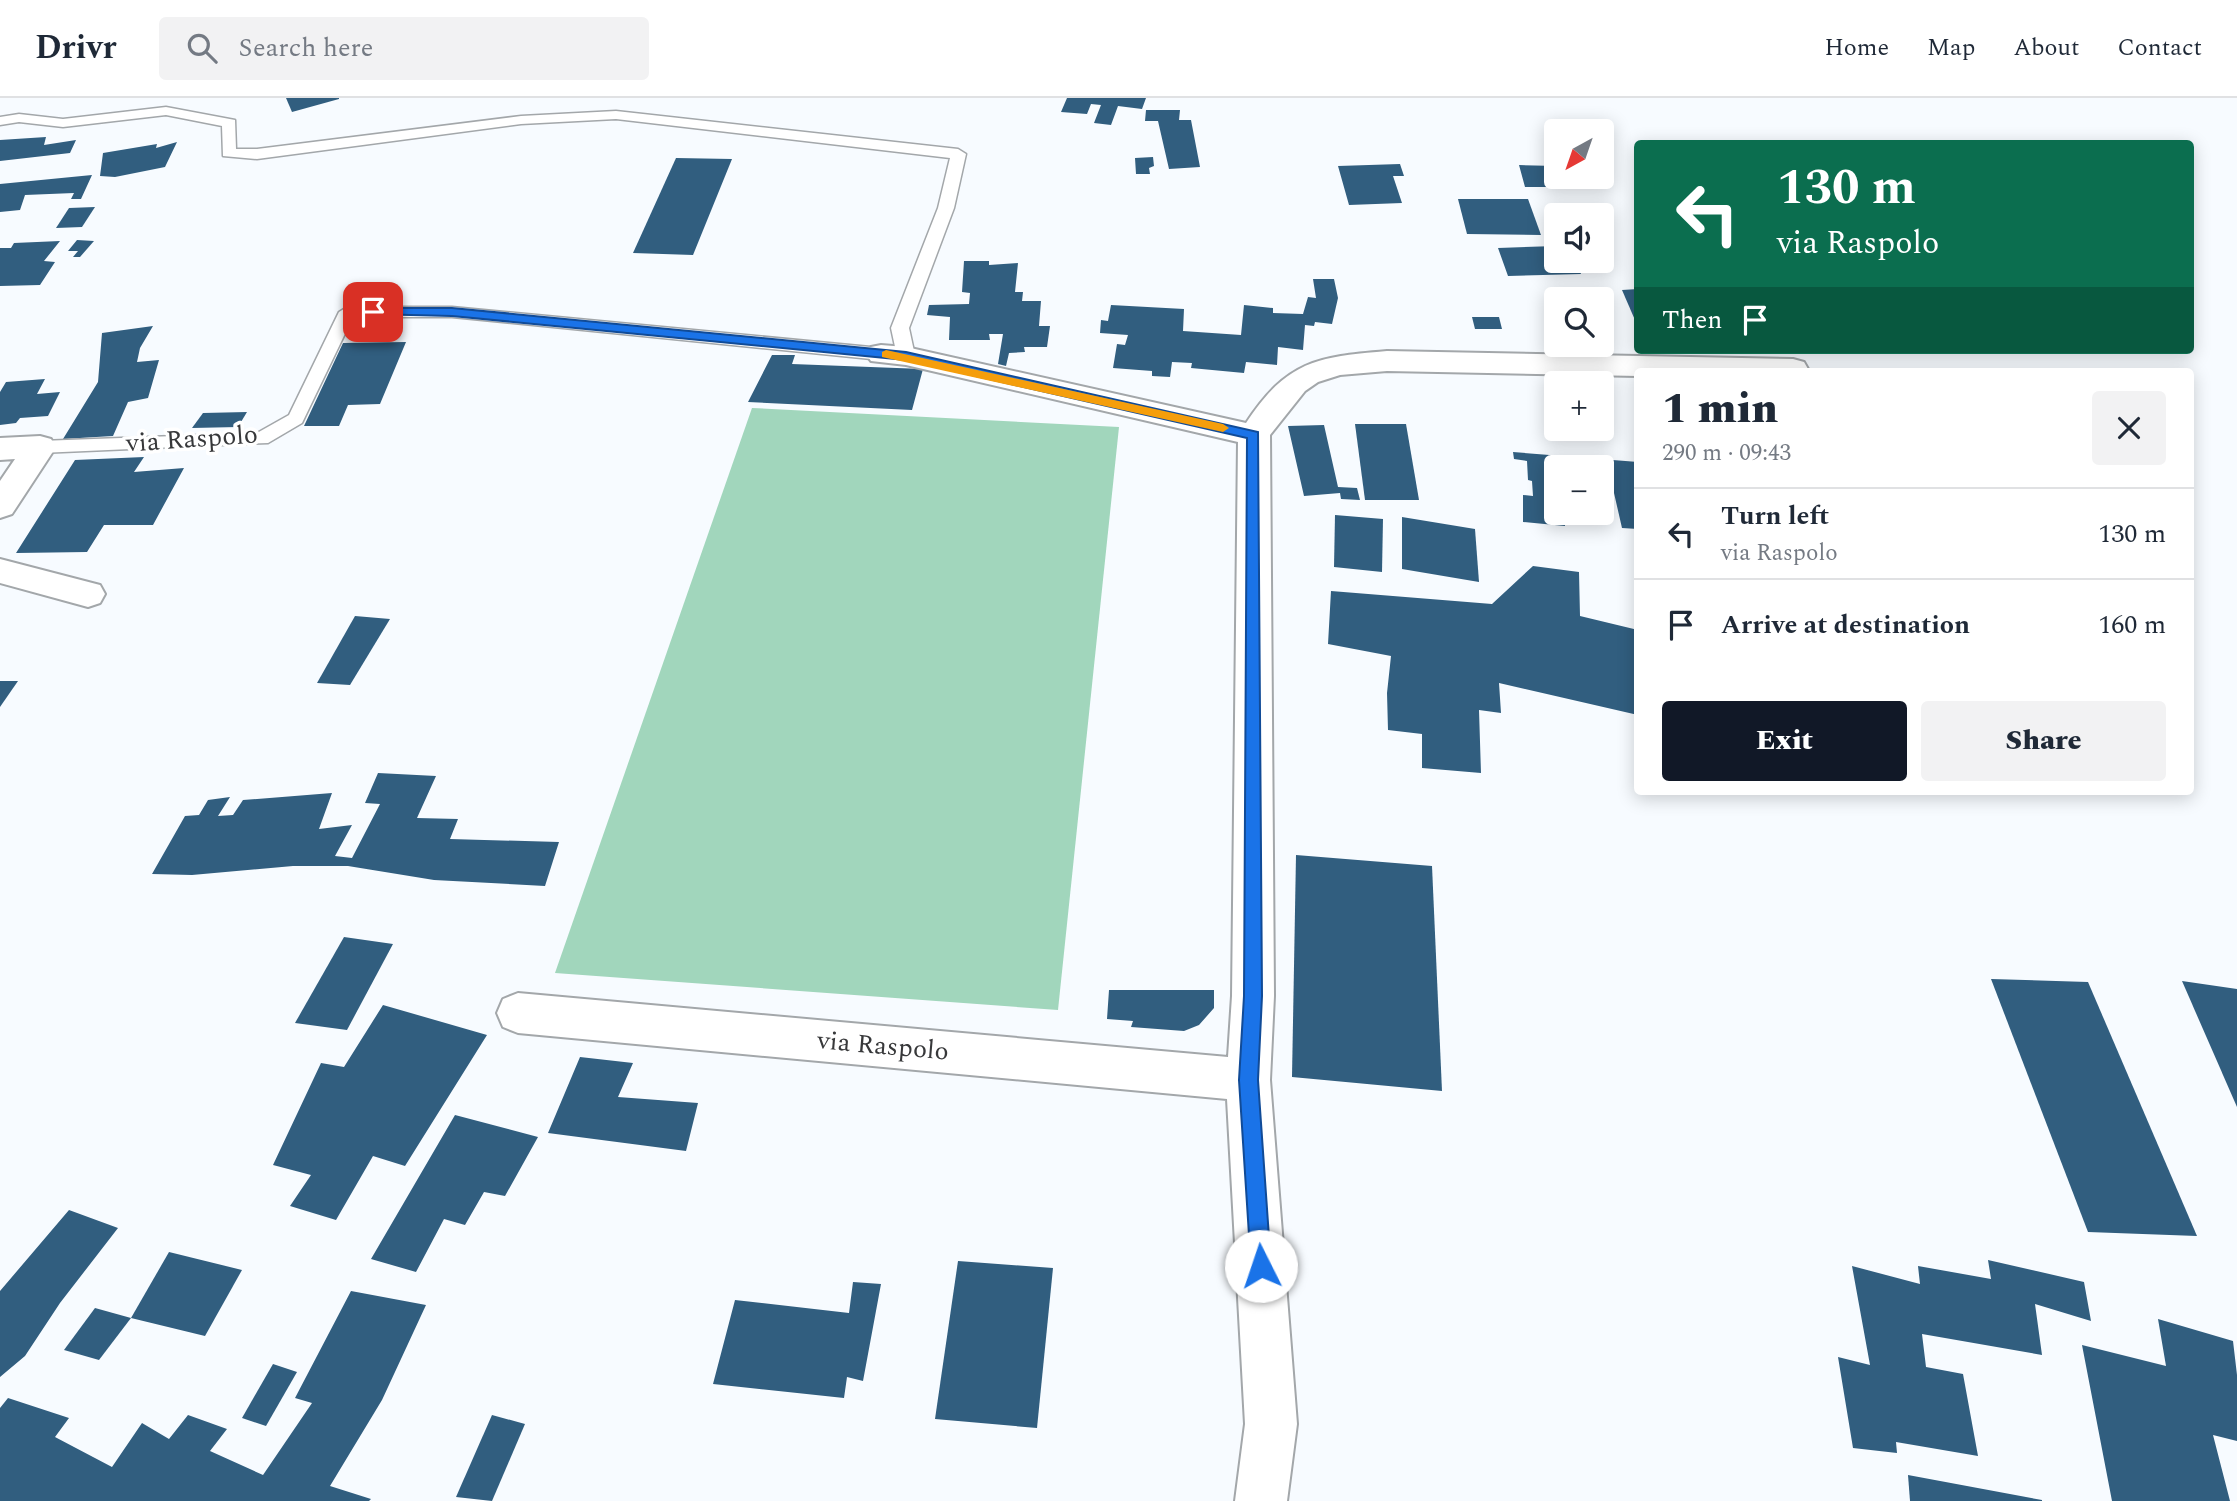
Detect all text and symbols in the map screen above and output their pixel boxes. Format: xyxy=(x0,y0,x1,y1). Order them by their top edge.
search box xyxy=(159,17,649,80)
text: Drivr xyxy=(35,23,117,73)
text: Search here xyxy=(239,28,373,68)
icon: search xyxy=(183,29,221,67)
text: Home xyxy=(1824,30,1889,66)
text: Map xyxy=(1927,30,1975,66)
text: About xyxy=(2013,30,2079,66)
text: Contact xyxy=(2117,30,2202,66)
north arrow xyxy=(1544,119,1614,189)
map controls xyxy=(1544,119,1614,525)
text: 130 m xyxy=(1777,151,1916,226)
icon: left xyxy=(1662,168,1753,259)
button: sound xyxy=(1544,203,1614,273)
text: via Raspolo xyxy=(1777,219,1939,268)
pin xyxy=(343,282,403,342)
button: search xyxy=(1544,287,1614,357)
icon: arrive xyxy=(354,293,392,331)
text: Then xyxy=(1662,300,1722,340)
icon: arrive xyxy=(1736,301,1774,339)
button: + xyxy=(1544,371,1614,441)
text: 1 min xyxy=(1662,378,1778,441)
button: close xyxy=(2092,391,2166,465)
street label: via Raspolo xyxy=(124,414,259,464)
text: 290 m · 09:43 xyxy=(1662,436,1791,471)
button: − xyxy=(1544,455,1614,525)
text: Turn left xyxy=(1721,496,1829,536)
text: 130 m xyxy=(2098,514,2166,554)
icon: left xyxy=(1662,515,1700,553)
text: via Raspolo xyxy=(1721,536,1838,571)
text: Arrive at destination xyxy=(1721,605,1970,645)
text: 160 m xyxy=(2098,605,2166,645)
icon: arrive xyxy=(1662,606,1700,644)
button: Exit xyxy=(1662,701,1907,781)
button: Share xyxy=(1921,701,2166,781)
street label: via Raspolo xyxy=(815,1020,950,1072)
position arrow xyxy=(1224,1229,1298,1303)

